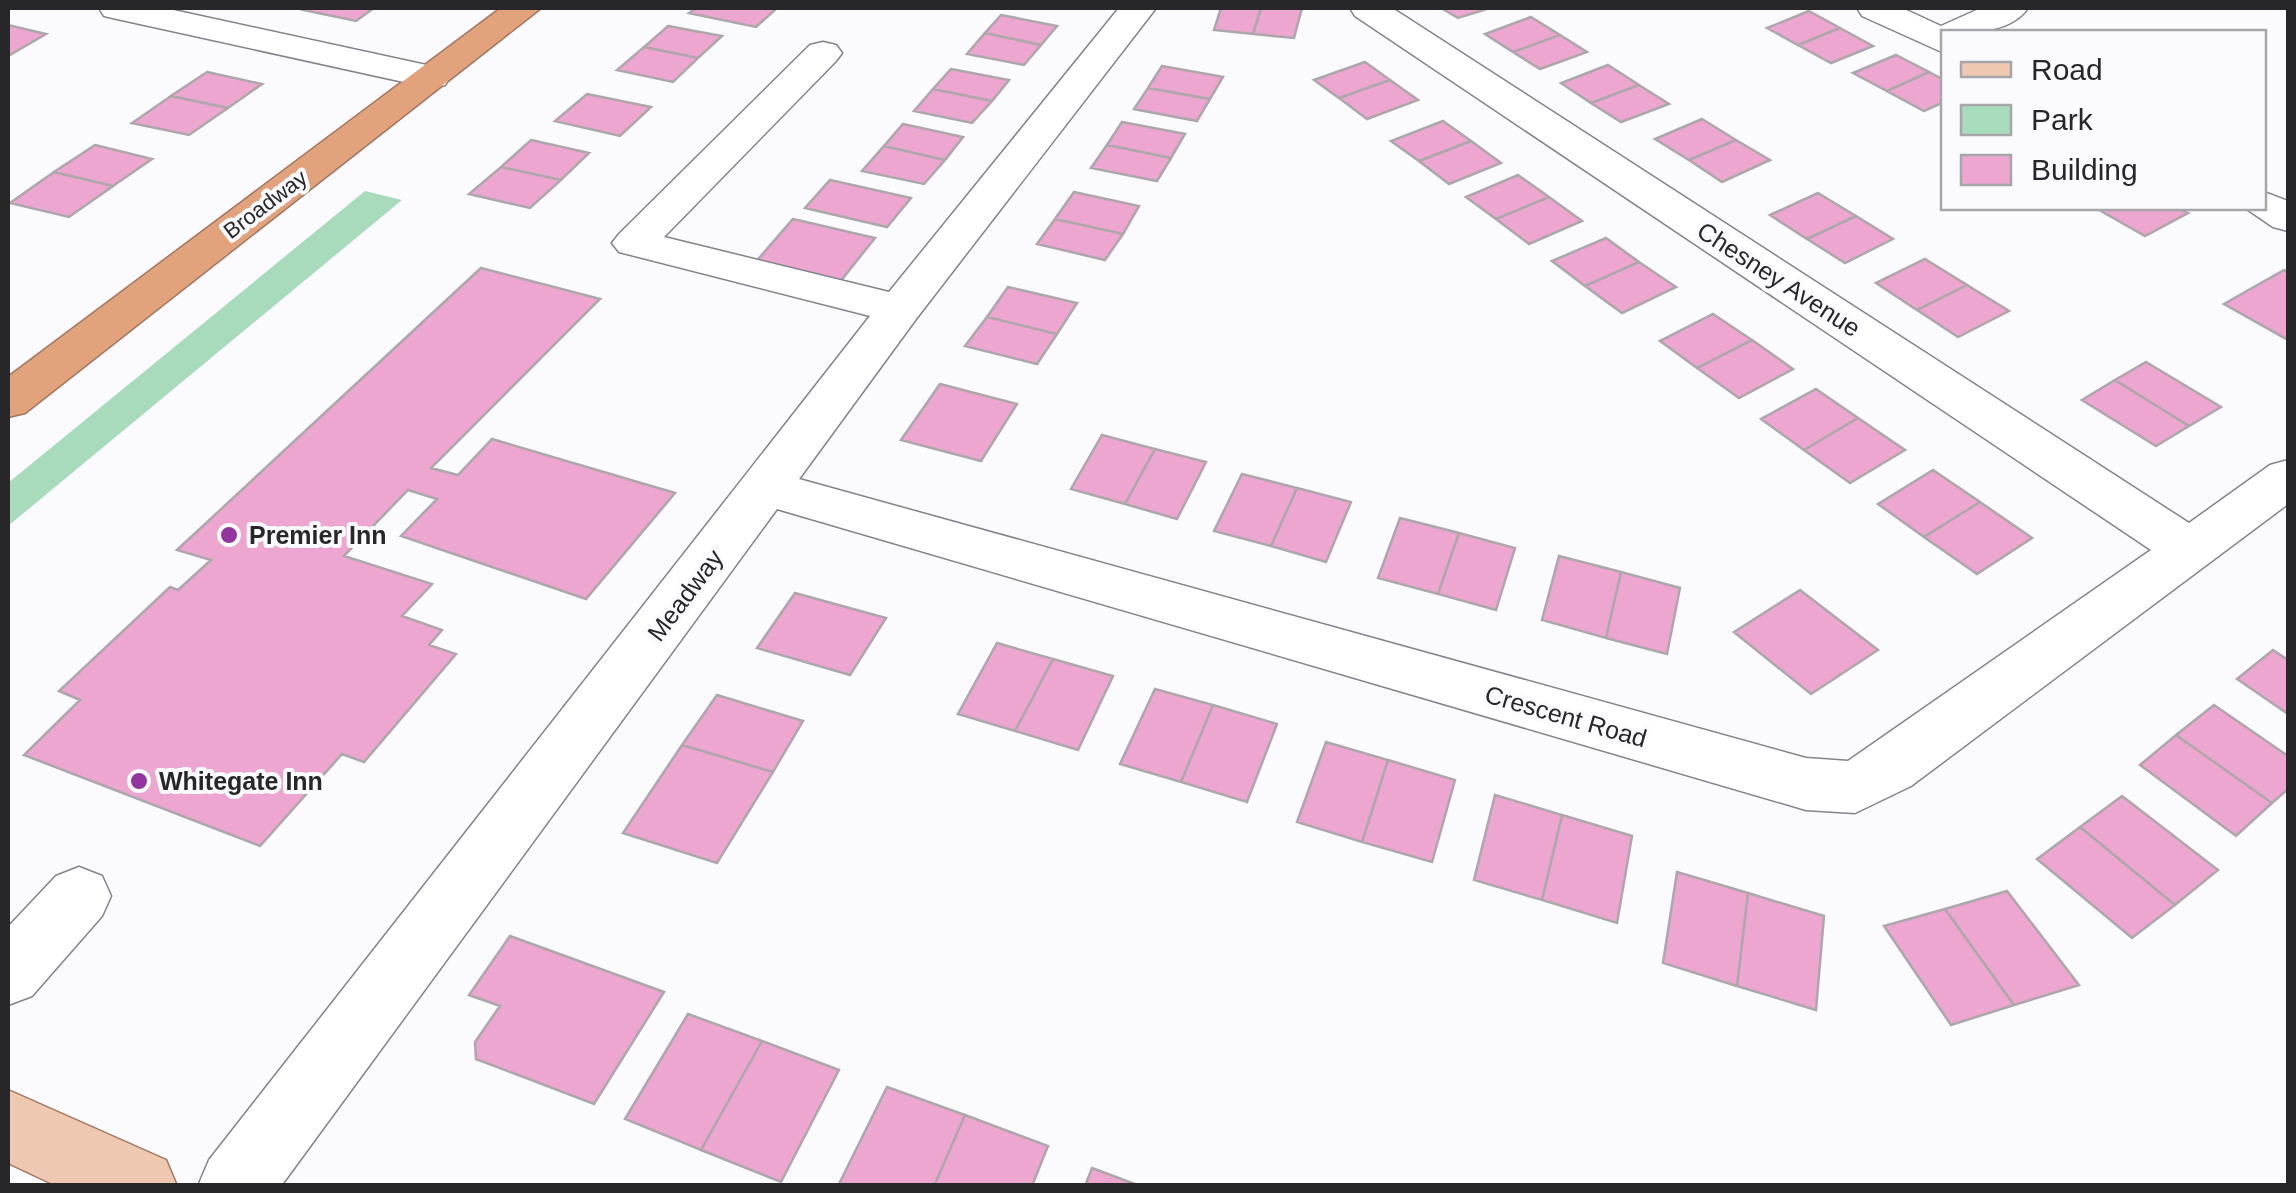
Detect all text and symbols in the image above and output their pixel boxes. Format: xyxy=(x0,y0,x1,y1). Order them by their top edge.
legend xyxy=(1941,30,2266,210)
text: Road xyxy=(2031,53,2103,86)
text: Park xyxy=(2031,103,2094,136)
text: Building xyxy=(2031,153,2138,186)
street label: Broadway xyxy=(219,165,312,244)
street label: Chesney Avenue xyxy=(1692,216,1866,342)
place label: Premier Inn xyxy=(249,521,387,549)
marker: Premier Inn xyxy=(218,524,240,546)
street label: Meadway xyxy=(642,543,729,646)
street label: Crescent Road xyxy=(1482,680,1650,752)
place label: Whitegate Inn xyxy=(159,767,323,795)
marker: Whitegate Inn xyxy=(128,770,150,792)

